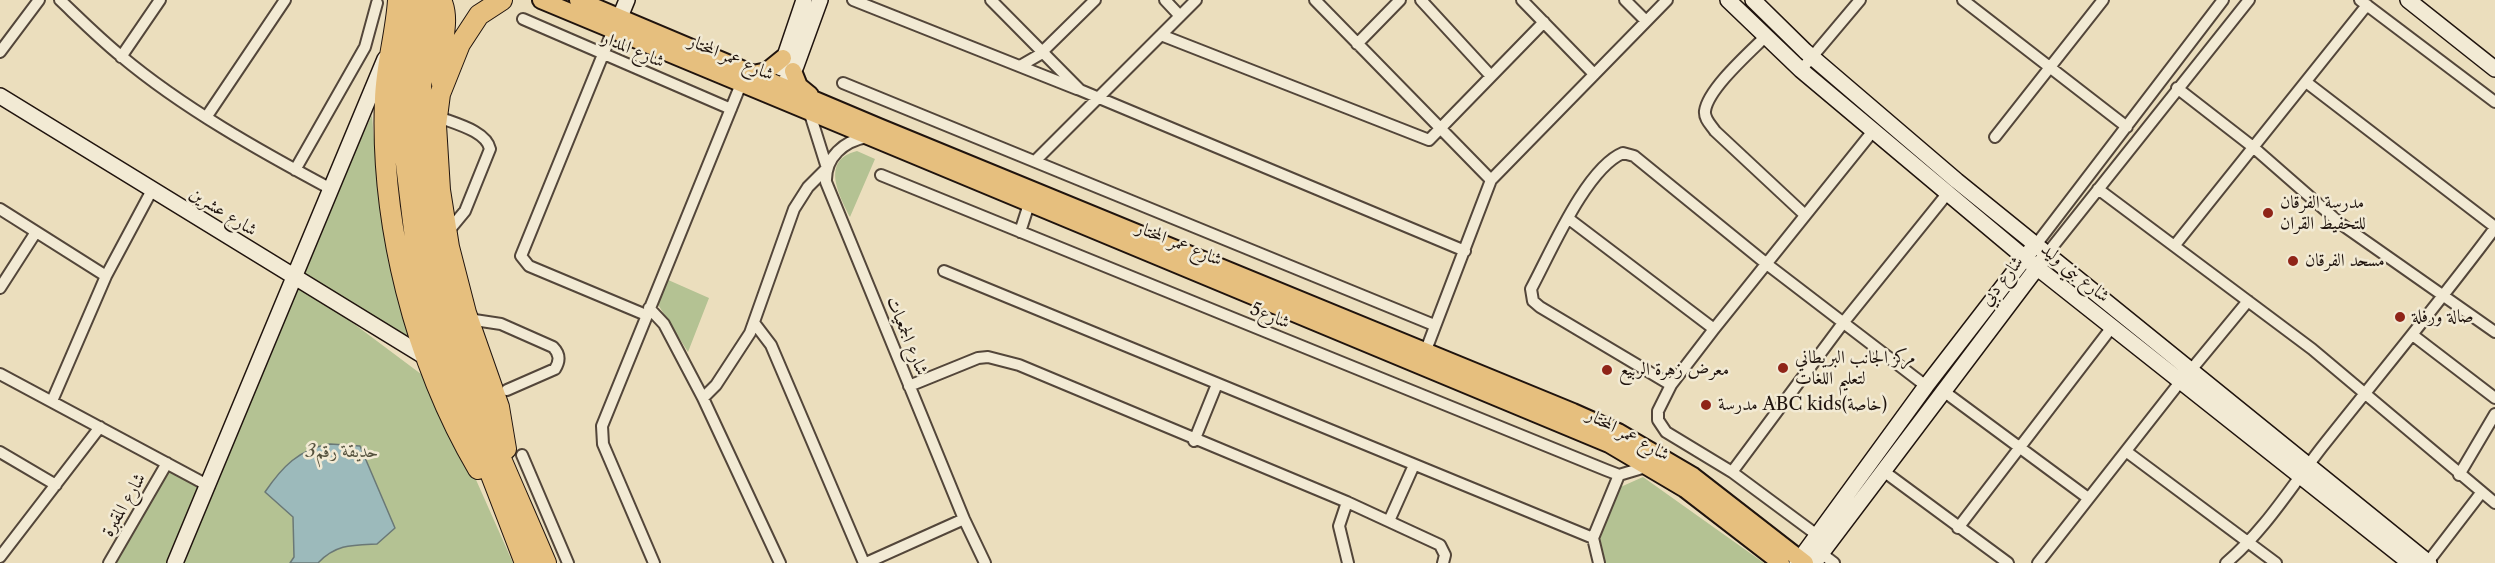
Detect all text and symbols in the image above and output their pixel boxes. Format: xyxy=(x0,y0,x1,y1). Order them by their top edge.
street label: شارع المدار xyxy=(598,27,668,73)
street label: شارع عمر المختار xyxy=(685,30,777,86)
street label: شارع عشرين xyxy=(185,183,261,241)
place label: مدرسة الفرقان للتحفيط القران xyxy=(2280,192,2366,234)
marker: مدرسة الفرقان للتحفيط القران xyxy=(2261,206,2275,220)
street label: شارع عمر المختار xyxy=(1133,217,1225,271)
street label: شارع بني وليد xyxy=(2036,239,2114,307)
place label: مسحد الفرقان xyxy=(2305,250,2385,272)
street label: شارع دبي xyxy=(1976,252,2028,310)
marker: مسحد الفرقان xyxy=(2286,254,2300,268)
street label: شارع الجمعيات xyxy=(881,293,933,379)
street label: شارع5 xyxy=(1247,298,1293,334)
place label: صالة ورفلة xyxy=(2412,306,2474,328)
marker: صالة ورفلة xyxy=(2393,310,2407,324)
place label: مركز الجانب البريطاني لتعليم اللغات xyxy=(1795,347,1915,389)
place label: معرض زهرة الربيع xyxy=(1619,359,1729,381)
marker: مركز الجانب البريطاني لتعليم اللغات xyxy=(1776,361,1790,375)
marker: معرض زهرة الربيع xyxy=(1600,363,1614,377)
place label: مدرسة ABC kids(خاصة) xyxy=(1718,394,1887,416)
marker: مدرسة ABC kids(خاصة) xyxy=(1699,398,1713,412)
street label: شارع عمر المختار xyxy=(1583,404,1673,466)
park label: حديقة رقم3 xyxy=(305,441,379,463)
street label: شارع المقبرة xyxy=(97,469,151,541)

